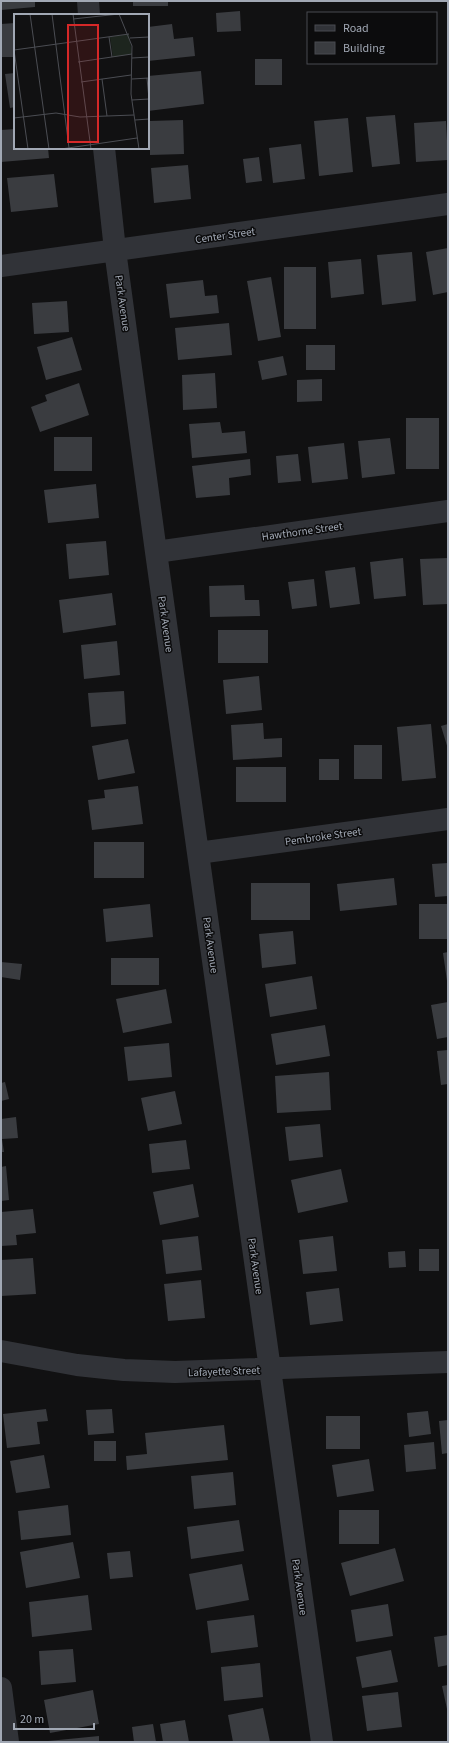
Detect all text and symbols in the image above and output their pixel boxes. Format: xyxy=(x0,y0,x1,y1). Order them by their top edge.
legend xyxy=(307,12,437,64)
inset map xyxy=(14,14,149,149)
text: Road xyxy=(343,20,369,37)
text: Building xyxy=(343,40,385,57)
street label: Center Street xyxy=(194,224,256,247)
street label: Park Avenue xyxy=(111,274,134,333)
street label: Hawthorne Street xyxy=(261,518,344,545)
street label: Park Avenue xyxy=(154,595,177,654)
street label: Pembroke Street xyxy=(284,824,362,849)
street label: Park Avenue xyxy=(199,916,222,975)
street label: Park Avenue xyxy=(244,1237,267,1296)
street label: Lafayette Street xyxy=(188,1363,261,1380)
street label: Park Avenue xyxy=(288,1558,311,1617)
scale bar xyxy=(14,1705,94,1731)
text: 20 m xyxy=(20,1711,44,1728)

